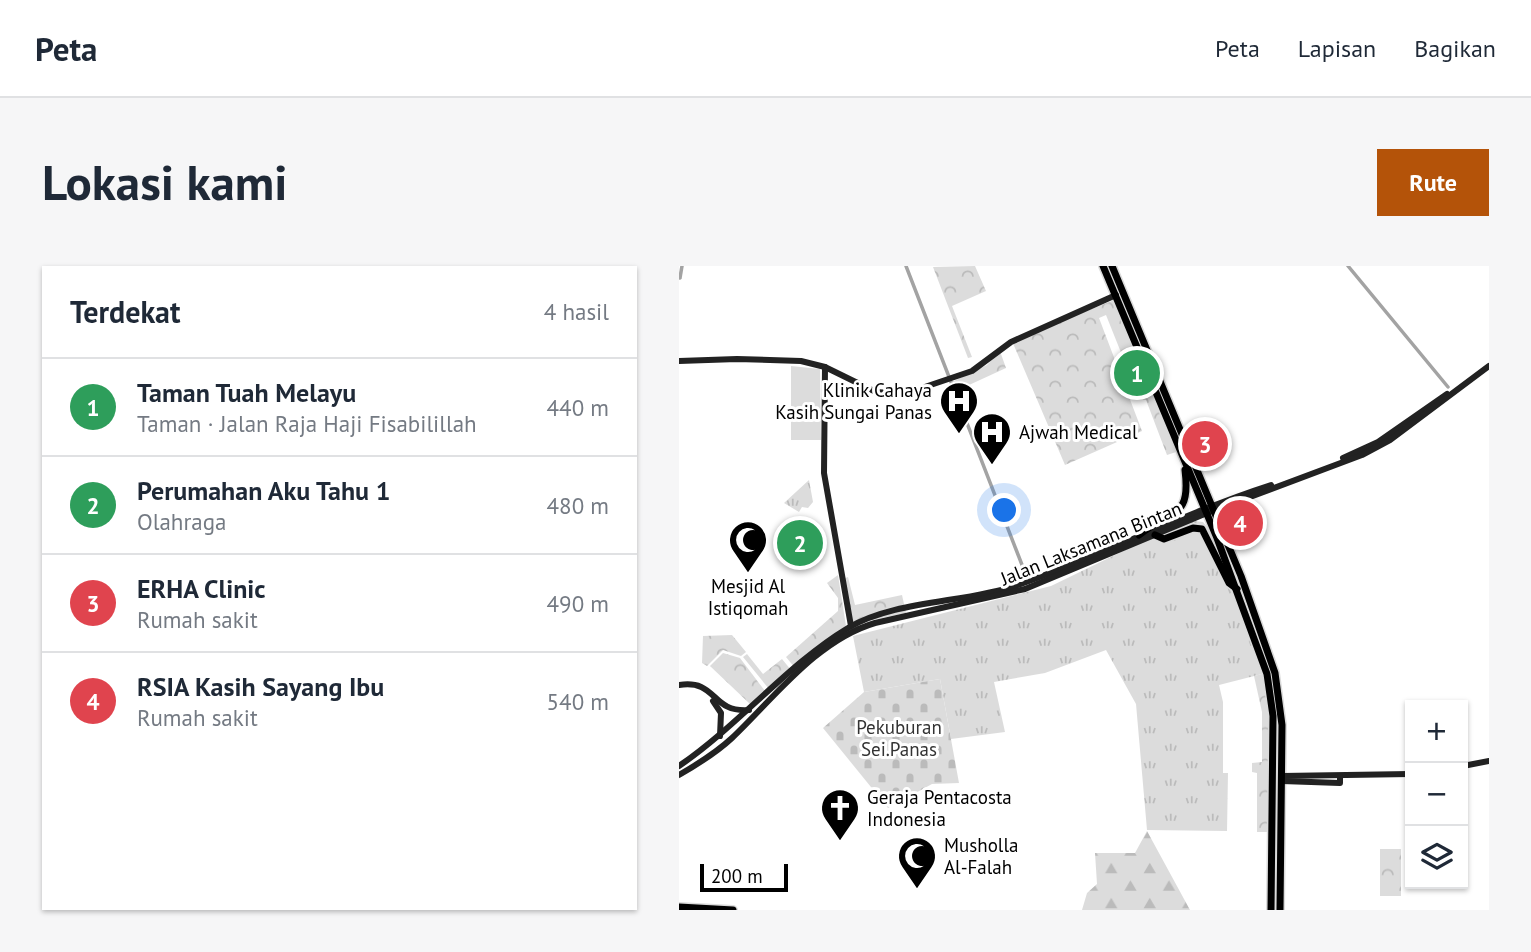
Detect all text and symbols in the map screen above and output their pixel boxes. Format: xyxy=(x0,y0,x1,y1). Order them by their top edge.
text: Peta xyxy=(35,27,97,70)
text: Peta xyxy=(1215,33,1260,64)
text: Lapisan xyxy=(1298,33,1376,64)
text: Bagikan xyxy=(1414,33,1496,64)
button: Rute xyxy=(1377,149,1489,216)
text: Lokasi kami xyxy=(42,150,287,214)
text: Terdekat xyxy=(70,292,180,331)
text: 4 hasil xyxy=(544,297,609,326)
pin: 1 xyxy=(1114,347,1160,399)
text: Taman Tuah Melayu xyxy=(137,376,356,409)
place label: Klinik Cahaya Kasih Sungai Panas xyxy=(775,378,932,424)
hospital icon: Klinik Cahaya Kasih Sungai Panas xyxy=(938,380,980,435)
text: 1 xyxy=(86,393,100,422)
text: 440 m xyxy=(547,393,609,422)
text: Taman · Jalan Raja Haji Fisabilillah xyxy=(137,409,477,438)
hospital icon: Ajwah Medical xyxy=(971,411,1013,466)
pin: 3 xyxy=(1182,418,1228,470)
place label: Ajwah Medical xyxy=(1019,420,1138,444)
text: Perumahan Aku Tahu 1 xyxy=(137,474,390,507)
text: 2 xyxy=(86,491,100,520)
text: 480 m xyxy=(547,491,609,520)
your location xyxy=(987,493,1021,527)
street label: Jalan Laksamana Bintan xyxy=(996,496,1185,591)
pin: 4 xyxy=(1217,497,1263,549)
text: Olahraga xyxy=(137,507,226,536)
pin: 2 xyxy=(777,517,823,569)
mosque icon: Mesjid Al Istiqomah xyxy=(727,519,769,574)
text: ERHA Clinic xyxy=(137,572,266,605)
place label: Mesjid Al Istiqomah xyxy=(708,574,788,620)
text: 3 xyxy=(86,589,100,618)
text: 490 m xyxy=(547,589,609,618)
text: Rumah sakit xyxy=(137,605,258,634)
text: RSIA Kasih Sayang Ibu xyxy=(137,670,384,703)
text: 4 xyxy=(86,687,100,716)
text: 540 m xyxy=(547,687,609,716)
map controls xyxy=(1405,700,1468,889)
button: + xyxy=(1405,700,1468,763)
text: Rumah sakit xyxy=(137,703,258,732)
park label: Pekuburan Sei.Panas xyxy=(856,715,942,761)
button: − xyxy=(1405,763,1468,826)
place label: Geraja Pentacosta Indonesia xyxy=(867,785,1012,831)
church icon: Geraja Pentacosta Indonesia xyxy=(819,787,861,842)
button: layers xyxy=(1405,826,1468,889)
place label: Musholla Al-Falah xyxy=(944,833,1018,879)
mosque icon: Musholla Al-Falah xyxy=(896,835,938,890)
scale bar xyxy=(700,861,787,893)
text: 200 m xyxy=(711,864,763,888)

